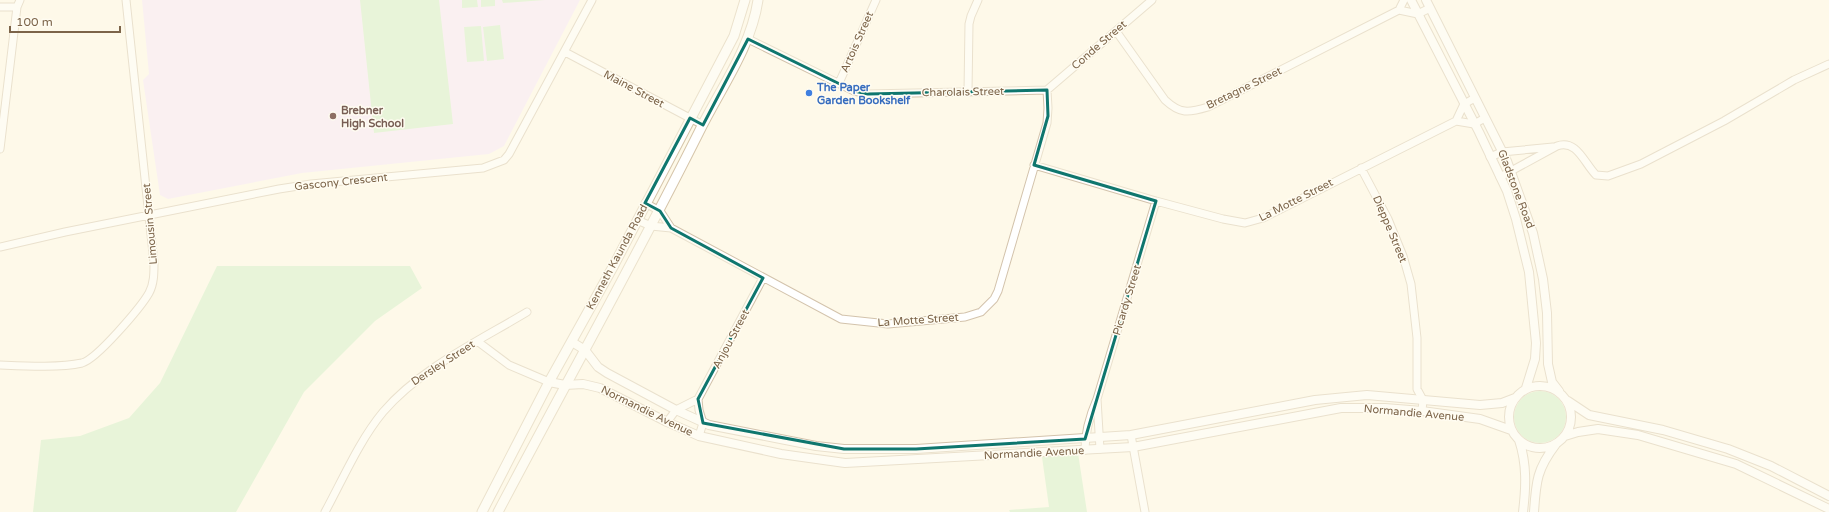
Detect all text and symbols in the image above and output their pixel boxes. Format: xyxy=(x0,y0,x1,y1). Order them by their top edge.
scale bar xyxy=(10,8,120,34)
street label: Artois Street xyxy=(838,9,876,75)
text: 100 m xyxy=(16,15,53,29)
street label: Conde Street xyxy=(1069,18,1129,72)
street label: Bretagne Street xyxy=(1204,64,1284,112)
street label: Maine Street xyxy=(601,68,667,110)
place label: The Paper Garden Bookshelf xyxy=(816,81,911,107)
street label: Charolais Street xyxy=(922,85,1004,99)
marker: The Paper Garden Bookshelf xyxy=(804,88,814,98)
place label: Brebner High School xyxy=(341,104,404,131)
marker: Brebner High School xyxy=(328,111,338,121)
street label: Gladstone Road xyxy=(1495,148,1537,230)
street label: Gascony Crescent xyxy=(294,171,388,193)
street label: La Motte Street xyxy=(1257,176,1335,224)
street label: Limousin Street xyxy=(140,183,160,265)
street label: Dieppe Street xyxy=(1370,194,1410,264)
street label: Kenneth Kaunda Road xyxy=(584,202,650,312)
street label: Picardy Street xyxy=(1110,263,1144,337)
street label: Anjou Street xyxy=(710,307,752,371)
street label: La Motte Street xyxy=(877,311,959,329)
street label: Dersley Street xyxy=(409,338,477,388)
street label: Normandie Avenue xyxy=(599,383,695,439)
street label: Normandie Avenue xyxy=(1363,402,1465,424)
street label: Normandie Avenue xyxy=(983,444,1085,462)

